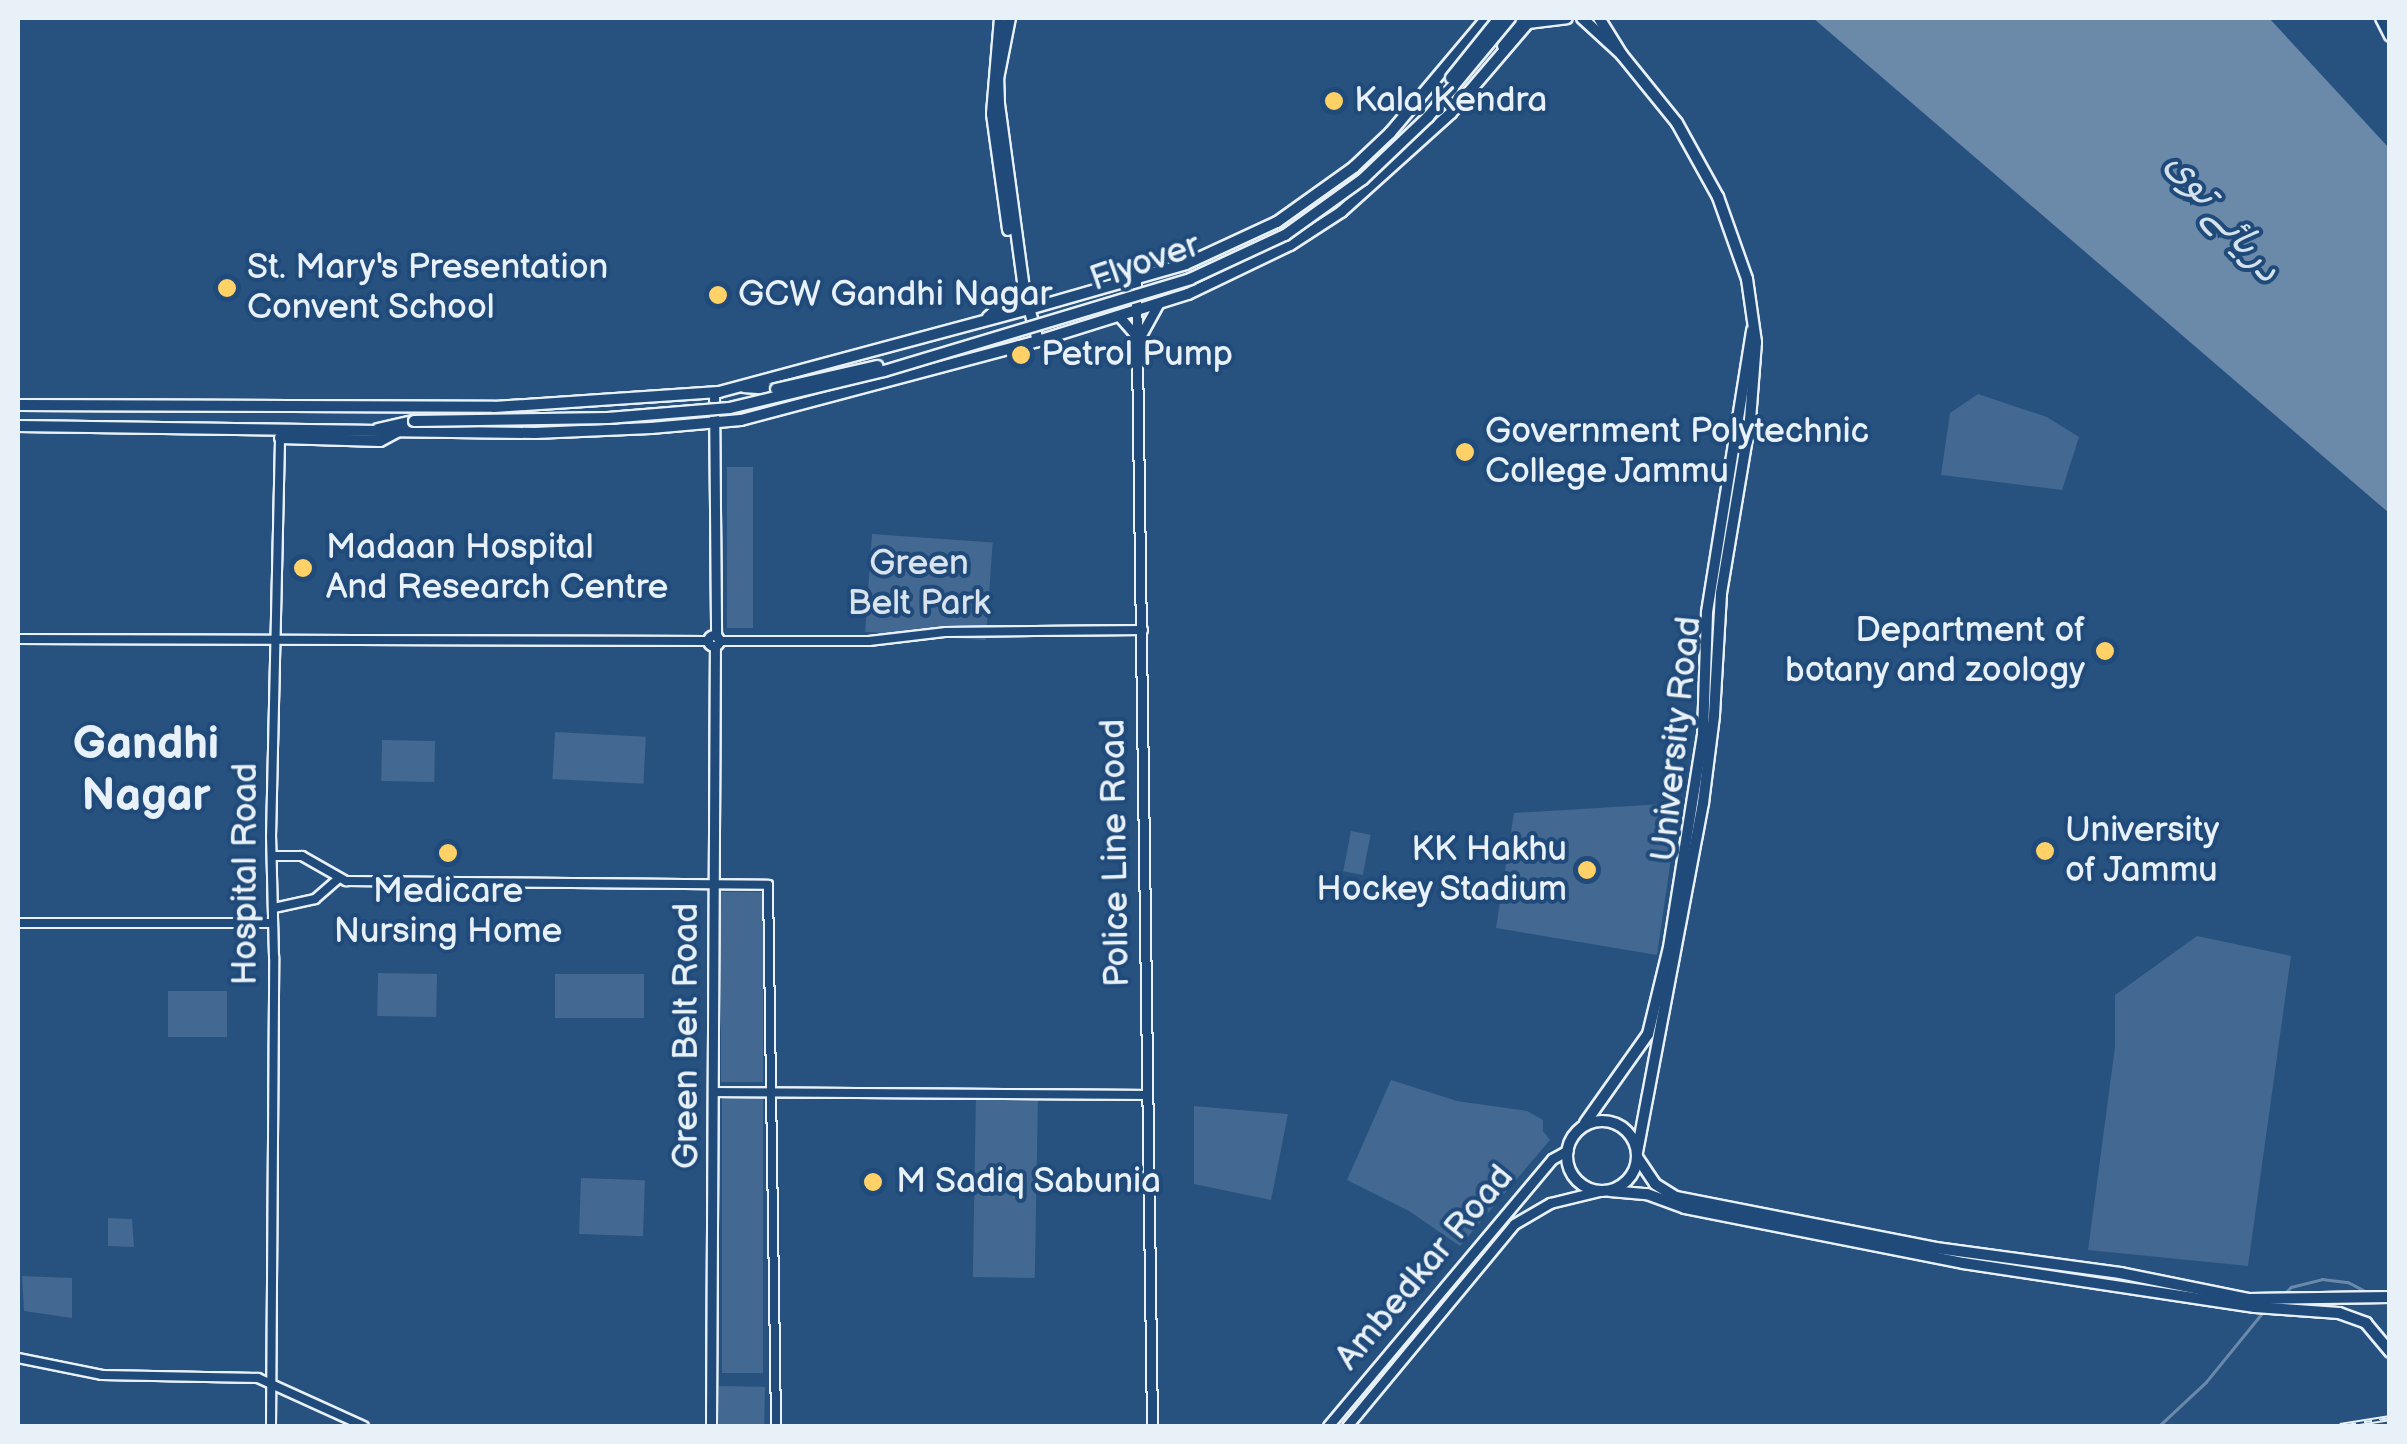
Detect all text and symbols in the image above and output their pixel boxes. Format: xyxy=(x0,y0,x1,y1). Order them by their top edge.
place label: Kala Kendra xyxy=(1354,80,1547,122)
marker: Kala Kendra xyxy=(1323,90,1345,112)
water label: دریائے توی xyxy=(2155,142,2291,292)
street label: Flyover xyxy=(1085,225,1205,301)
place label: St. Mary's Presentation Convent School xyxy=(247,247,608,329)
place label: GCW Gandhi Nagar xyxy=(738,274,1052,316)
marker: St. Mary's Presentation Convent School xyxy=(216,277,238,299)
marker: GCW Gandhi Nagar xyxy=(707,284,729,306)
place label: Petrol Pump xyxy=(1041,334,1233,376)
marker: Petrol Pump xyxy=(1010,344,1032,366)
place label: Government Polytechnic College Jammu xyxy=(1485,411,1869,493)
marker: Government Polytechnic College Jammu xyxy=(1454,441,1476,463)
place label: Madaan Hospital And Research Centre xyxy=(326,527,668,609)
park label: Green Belt Park xyxy=(848,543,990,625)
marker: Madaan Hospital And Research Centre xyxy=(290,555,316,581)
place label: Department of botany and zoology xyxy=(1783,610,2085,692)
street label: University Road xyxy=(1643,613,1711,865)
marker: Department of botany and zoology xyxy=(2094,640,2116,662)
district label: Gandhi Nagar xyxy=(73,718,219,824)
street label: Police Line Road xyxy=(1093,719,1139,987)
street label: Hospital Road xyxy=(225,763,267,985)
place label: University of Jammu xyxy=(2065,810,2220,892)
place label: KK Hakhu Hockey Stadium xyxy=(1313,829,1567,911)
marker: Medicare Nursing Home xyxy=(435,840,461,866)
marker: University of Jammu xyxy=(2034,840,2056,862)
marker: KK Hakhu Hockey Stadium xyxy=(1576,859,1598,881)
place label: Medicare Nursing Home xyxy=(334,871,562,953)
street label: Green Belt Road xyxy=(666,903,708,1169)
street label: Ambedkar Road xyxy=(1327,1157,1523,1379)
place label: M Sadiq Sabunia xyxy=(896,1161,1162,1203)
marker: M Sadiq Sabunia xyxy=(860,1169,886,1195)

